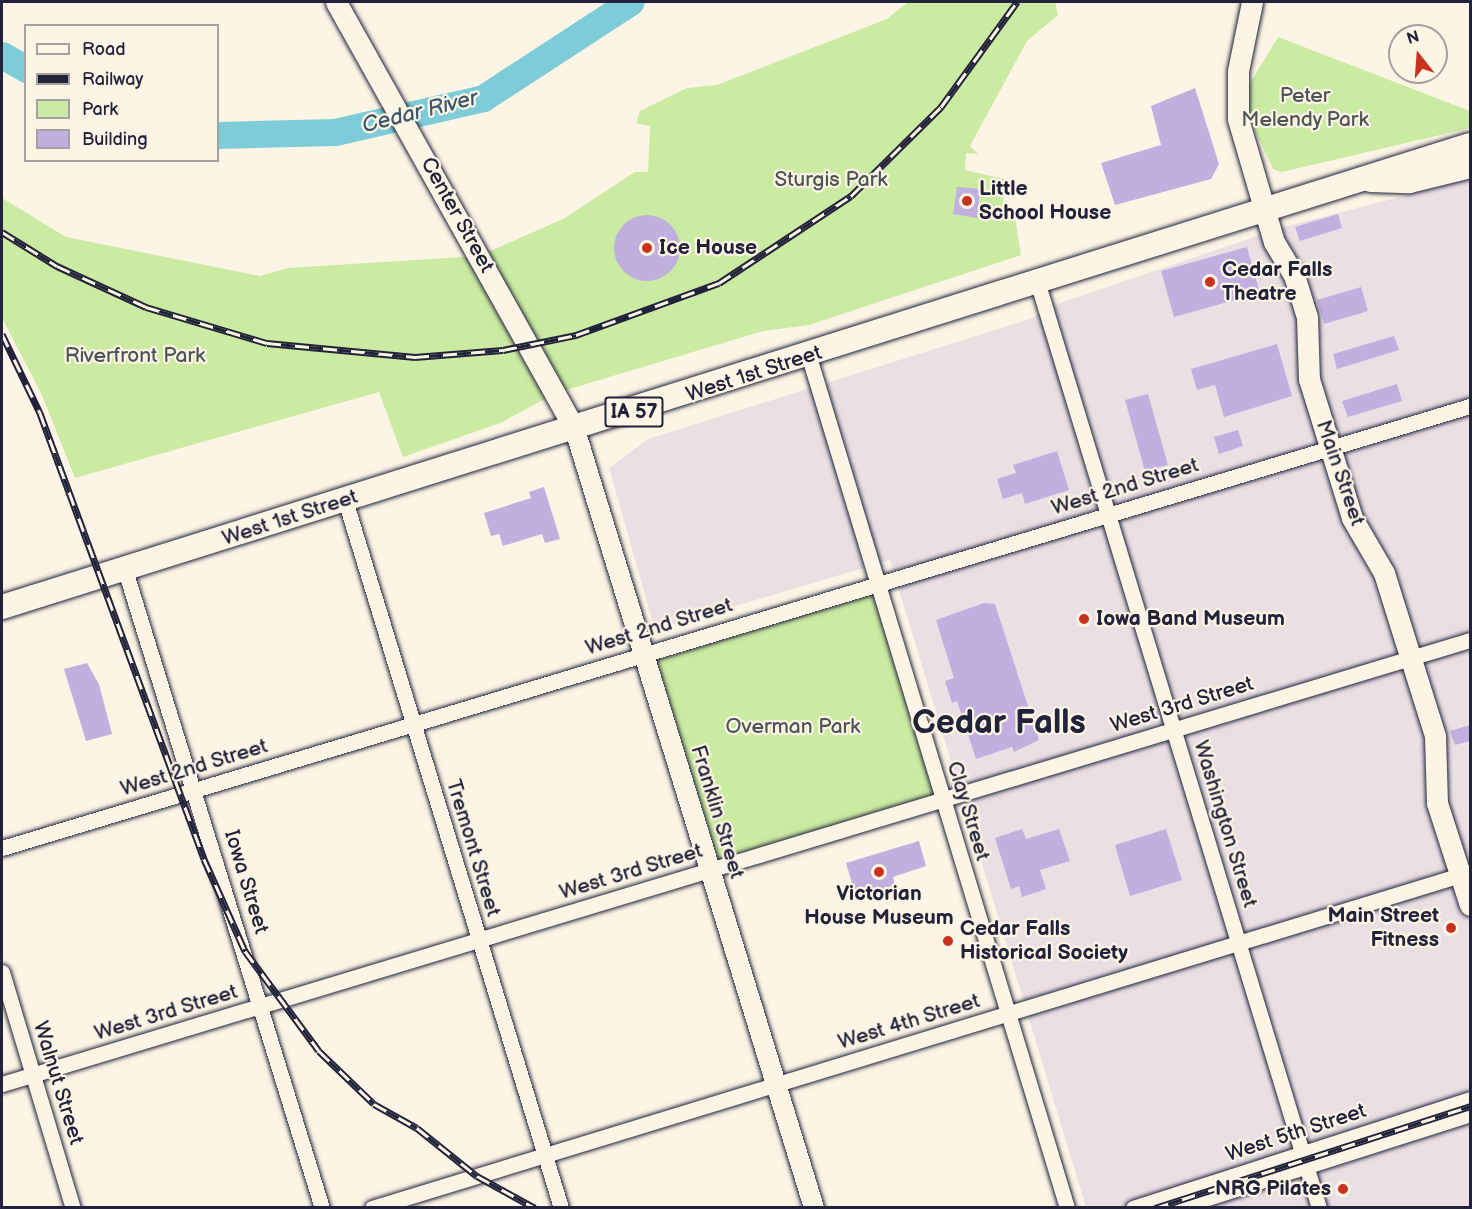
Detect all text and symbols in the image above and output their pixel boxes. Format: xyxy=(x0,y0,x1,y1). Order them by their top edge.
legend xyxy=(24,24,219,162)
north arrow xyxy=(1388,24,1448,84)
text: N xyxy=(1405,27,1422,49)
text: Road xyxy=(82,39,126,60)
text: Railway xyxy=(82,69,144,90)
park label: Peter Melendy Park xyxy=(1241,83,1369,133)
water label: Cedar River xyxy=(359,85,481,139)
text: Park xyxy=(82,99,118,120)
text: Building xyxy=(82,129,148,150)
street label: Center Street xyxy=(415,153,499,277)
park label: Sturgis Park xyxy=(774,167,888,193)
place label: Little School House xyxy=(979,176,1111,226)
marker: Little School House xyxy=(960,194,974,208)
place label: Ice House xyxy=(659,235,757,261)
marker: Ice House xyxy=(640,241,654,255)
place label: Cedar Falls Theatre xyxy=(1222,257,1332,307)
marker: Cedar Falls Theatre xyxy=(1203,275,1217,289)
street label: West 1st Street xyxy=(683,340,825,408)
park label: Riverfront Park xyxy=(65,343,205,369)
road number: IA 57 xyxy=(604,395,664,429)
street label: Main Street xyxy=(1310,417,1370,529)
street label: West 2nd Street xyxy=(1048,453,1202,521)
street label: West 1st Street xyxy=(219,484,361,552)
street label: West 2nd Street xyxy=(582,593,736,661)
place label: Iowa Band Museum xyxy=(1096,606,1285,632)
marker: Iowa Band Museum xyxy=(1077,612,1091,626)
street label: West 3rd Street xyxy=(1107,671,1257,739)
district label: Cedar Falls xyxy=(912,704,1086,744)
park label: Overman Park xyxy=(726,714,860,740)
street label: West 2nd Street xyxy=(117,734,271,802)
street label: Washington Street xyxy=(1188,737,1262,911)
street label: Franklin Street xyxy=(685,742,749,882)
street label: Clay Street xyxy=(941,758,995,864)
street label: Tremont Street xyxy=(440,776,506,920)
street label: Iowa Street xyxy=(218,827,274,937)
street label: West 3rd Street xyxy=(556,838,706,906)
marker: Victorian House Museum xyxy=(872,865,886,879)
place label: Victorian House Museum xyxy=(804,881,954,931)
place label: Main Street Fitness xyxy=(1328,903,1439,953)
place label: Cedar Falls Historical Society xyxy=(960,916,1128,966)
marker: Main Street Fitness xyxy=(1444,921,1458,935)
marker: Cedar Falls Historical Society xyxy=(941,934,955,948)
street label: West 3rd Street xyxy=(91,979,241,1047)
street label: West 4th Street xyxy=(835,988,983,1056)
street label: Walnut Street xyxy=(27,1018,89,1148)
street label: West 5th Street xyxy=(1223,1098,1369,1168)
place label: NRG Pilates xyxy=(1215,1176,1331,1202)
marker: NRG Pilates xyxy=(1336,1182,1350,1196)

